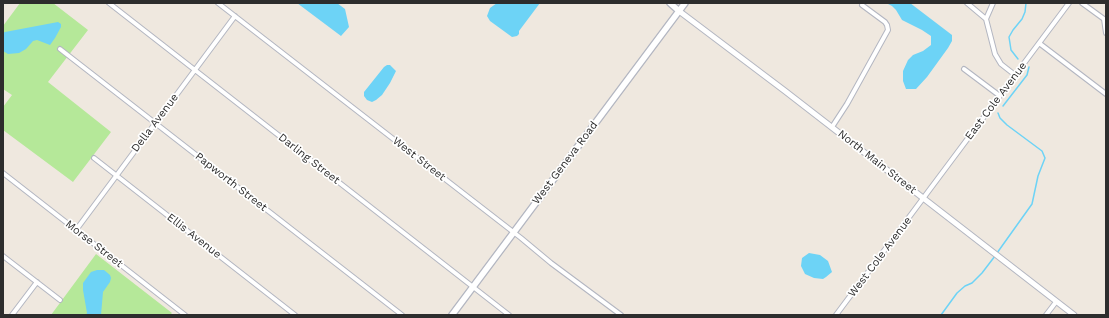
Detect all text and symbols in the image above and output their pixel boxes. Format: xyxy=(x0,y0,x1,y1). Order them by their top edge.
street label: East Cole Avenue xyxy=(962,60,1030,142)
street label: Della Avenue xyxy=(129,91,181,155)
street label: West Geneva Road xyxy=(530,119,600,207)
street label: North Main Street xyxy=(835,127,919,197)
street label: Darling Street xyxy=(276,131,342,187)
street label: West Street xyxy=(390,134,448,184)
street label: Papworth Street xyxy=(192,150,270,214)
street label: Ellis Avenue xyxy=(164,211,224,261)
street label: West Cole Avenue xyxy=(845,214,915,300)
street label: Morse Street xyxy=(63,218,125,270)

